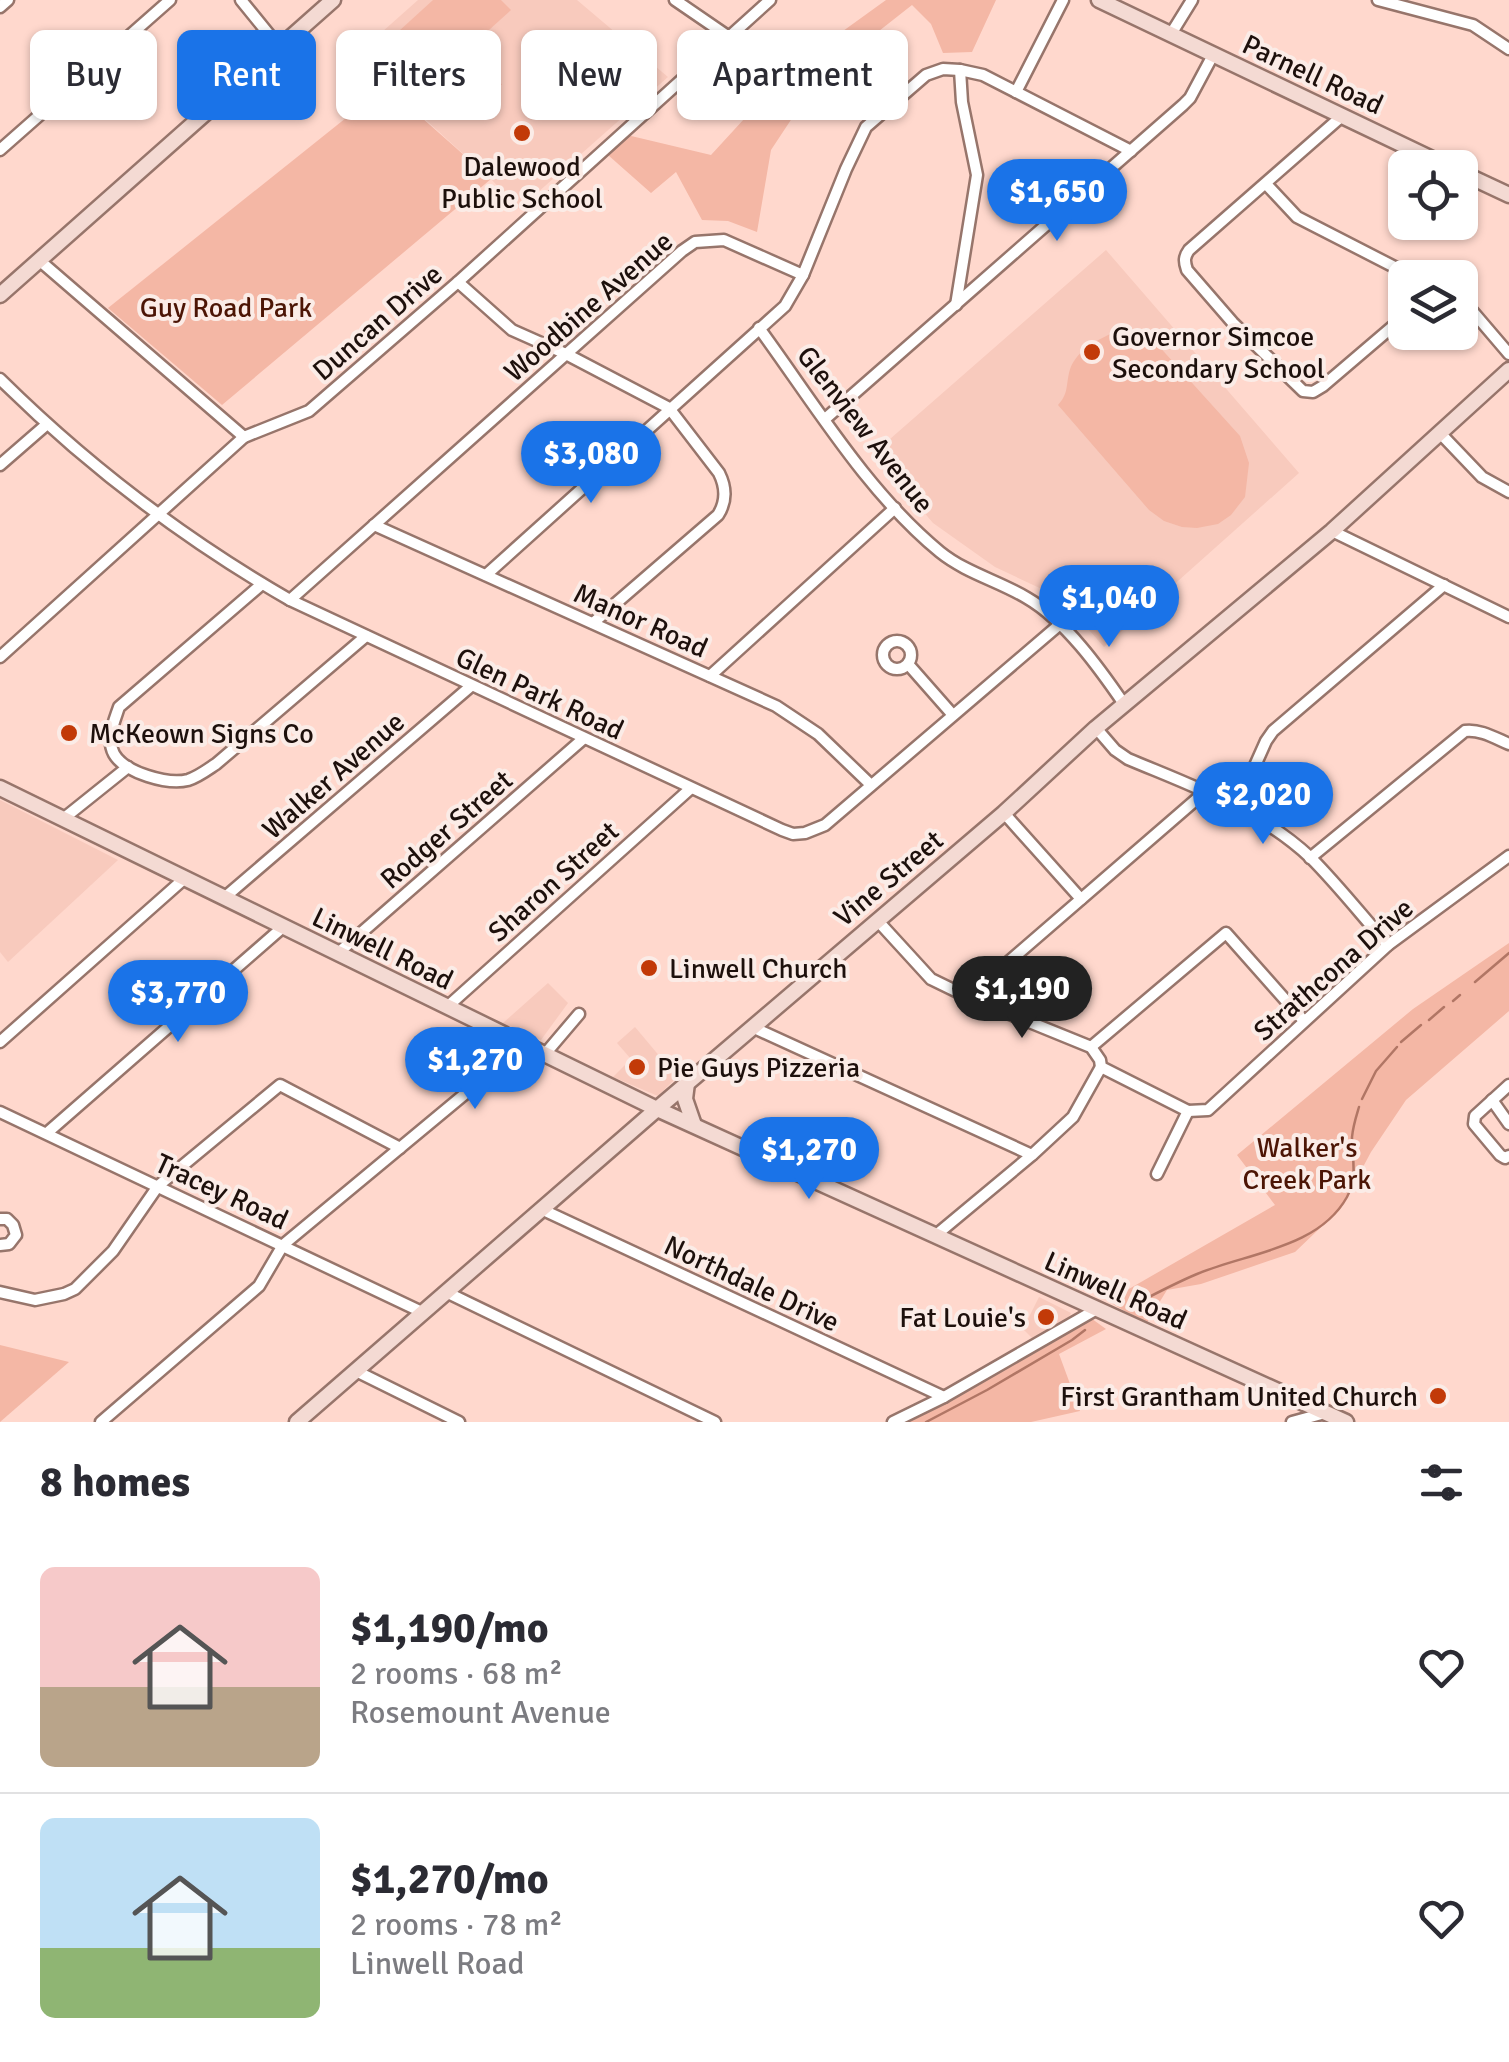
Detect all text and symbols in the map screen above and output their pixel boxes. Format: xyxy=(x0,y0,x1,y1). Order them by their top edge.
street label: Parnell Road xyxy=(1237,28,1388,122)
chip: Buy xyxy=(30,30,157,120)
chip: Rent xyxy=(177,30,316,120)
chip: Filters xyxy=(336,30,501,120)
chip: New xyxy=(521,30,657,120)
chip: Apartment xyxy=(677,30,908,120)
marker: Dalewood Public School xyxy=(511,122,533,144)
place label: Dalewood Public School xyxy=(441,150,603,216)
map controls xyxy=(1388,150,1478,350)
button: locate xyxy=(1388,150,1478,240)
pin: $1,650 xyxy=(976,159,1138,244)
text: $1,650 xyxy=(1009,172,1105,211)
street label: Woodbine Avenue xyxy=(497,224,680,389)
street label: Duncan Drive xyxy=(306,257,449,388)
button: layers xyxy=(1388,260,1478,350)
park label: Guy Road Park xyxy=(140,291,312,325)
place label: Governor Simcoe Secondary School xyxy=(1112,320,1325,386)
street label: Glenview Avenue xyxy=(789,339,941,520)
marker: Governor Simcoe Secondary School xyxy=(1081,341,1103,363)
pin: $3,080 xyxy=(510,421,672,506)
text: $3,080 xyxy=(543,434,639,473)
pin: $1,040 xyxy=(1028,565,1190,650)
street label: Manor Road xyxy=(568,576,713,666)
text: $1,040 xyxy=(1061,578,1157,617)
street label: Glen Park Road xyxy=(450,640,629,748)
street label: Walker Avenue xyxy=(256,705,412,847)
place label: McKeown Signs Co xyxy=(89,717,314,751)
marker: McKeown Signs Co xyxy=(58,722,80,744)
pin: $2,020 xyxy=(1182,762,1344,847)
street label: Rodger Street xyxy=(374,763,520,896)
text: $2,020 xyxy=(1215,775,1311,814)
street label: Sharon Street xyxy=(481,814,626,949)
street label: Vine Street xyxy=(827,823,950,934)
street label: Strathcona Drive xyxy=(1247,891,1420,1048)
street label: Linwell Road xyxy=(307,900,459,998)
place label: Linwell Church xyxy=(669,952,847,986)
pin: $1,190 xyxy=(941,956,1103,1041)
marker: Linwell Church xyxy=(638,957,660,979)
pin: $3,770 xyxy=(97,960,259,1045)
text: $1,190 xyxy=(974,969,1070,1008)
text: $3,770 xyxy=(130,973,226,1012)
pin: $1,270 xyxy=(394,1027,556,1112)
text: $1,270 xyxy=(427,1040,523,1079)
place label: Pie Guys Pizzeria xyxy=(657,1051,860,1085)
marker: Pie Guys Pizzeria xyxy=(626,1056,648,1078)
pin: $1,270 xyxy=(728,1117,890,1202)
text: $1,270 xyxy=(761,1130,857,1169)
park label: Walker's Creek Park xyxy=(1243,1131,1371,1197)
street label: Tracey Road xyxy=(150,1146,293,1237)
street label: Northdale Drive xyxy=(659,1228,845,1339)
street label: Linwell Road xyxy=(1039,1244,1192,1337)
place label: Fat Louie's xyxy=(899,1301,1026,1335)
marker: Fat Louie's xyxy=(1035,1306,1057,1328)
place label: First Grantham United Church xyxy=(1060,1380,1418,1414)
marker: First Grantham United Church xyxy=(1427,1385,1449,1407)
icon: filters xyxy=(1414,1455,1469,1510)
text: 8 homes xyxy=(40,1457,190,1508)
text: $1,190/mo xyxy=(350,1603,549,1654)
icon: home xyxy=(120,1607,240,1727)
icon: heart xyxy=(1414,1640,1469,1695)
text: 2 rooms · 68 m² xyxy=(350,1654,563,1693)
text: Rosemount Avenue xyxy=(350,1693,611,1732)
text: $1,270/mo xyxy=(350,1854,549,1905)
icon: home xyxy=(120,1858,240,1978)
icon: heart xyxy=(1414,1891,1469,1946)
text: 2 rooms · 78 m² xyxy=(350,1905,563,1944)
text: Linwell Road xyxy=(350,1944,524,1983)

